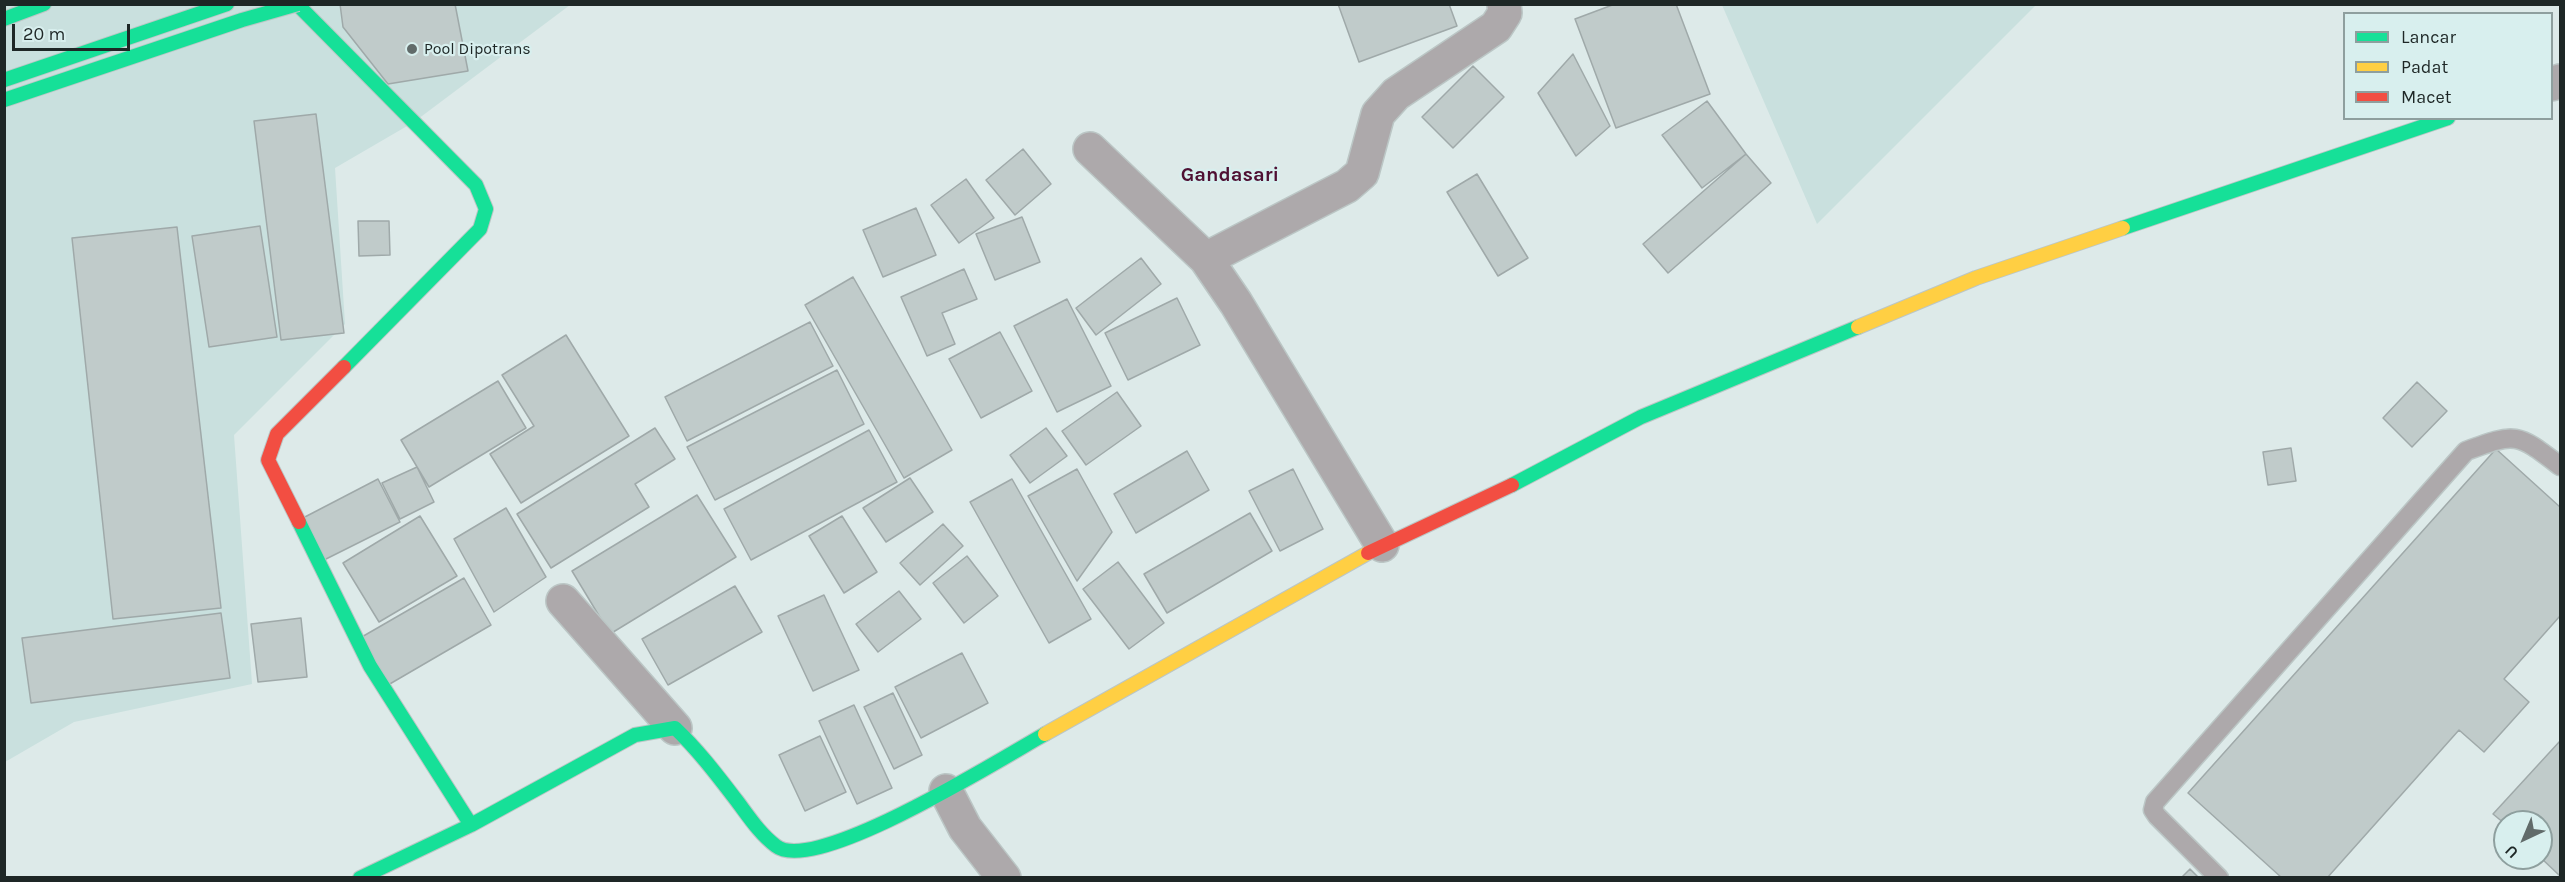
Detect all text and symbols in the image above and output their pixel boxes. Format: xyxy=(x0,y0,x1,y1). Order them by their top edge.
scale bar xyxy=(15,12,134,50)
legend xyxy=(2343,12,2553,120)
text: 20 m xyxy=(23,23,65,45)
text: Lancar xyxy=(2401,26,2456,48)
place label: Pool Dipotrans xyxy=(424,39,531,59)
marker: Pool Dipotrans xyxy=(405,42,419,56)
text: Padat xyxy=(2401,56,2448,78)
text: Macet xyxy=(2401,86,2451,108)
district label: Gandasari xyxy=(1181,163,1279,187)
north arrow xyxy=(2493,810,2553,870)
text: U xyxy=(2501,841,2522,863)

